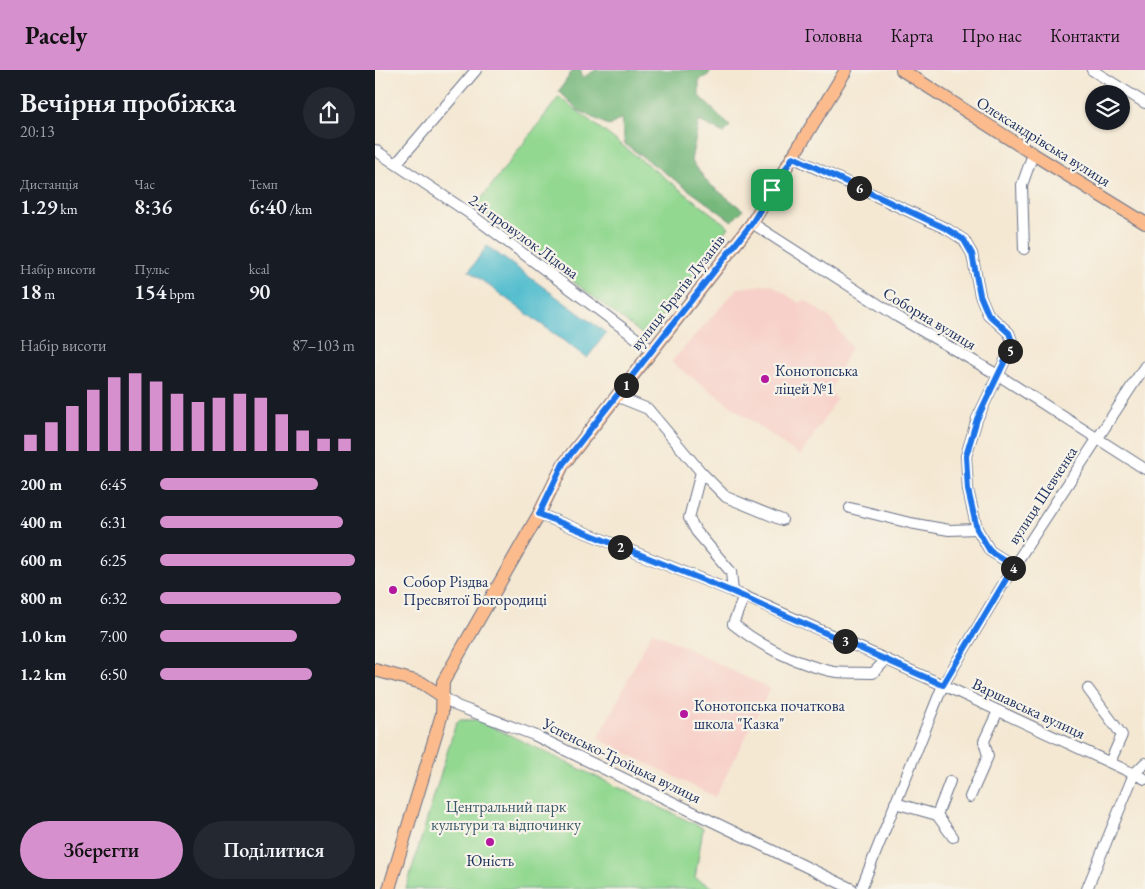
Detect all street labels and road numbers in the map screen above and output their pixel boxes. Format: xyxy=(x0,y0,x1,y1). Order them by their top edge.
street label: Олександрівська вулиця xyxy=(973,92,1115,191)
street label: 2-й провулок Лідова xyxy=(464,189,583,284)
street label: вулиця Братів Лузанів xyxy=(625,230,729,355)
street label: Соборна вулиця xyxy=(879,282,980,355)
street label: вулиця Шевченка xyxy=(1003,442,1082,548)
street label: Варшавська вулиця xyxy=(969,673,1089,744)
street label: Успенсько-Троїцька вулиця xyxy=(538,712,705,808)

